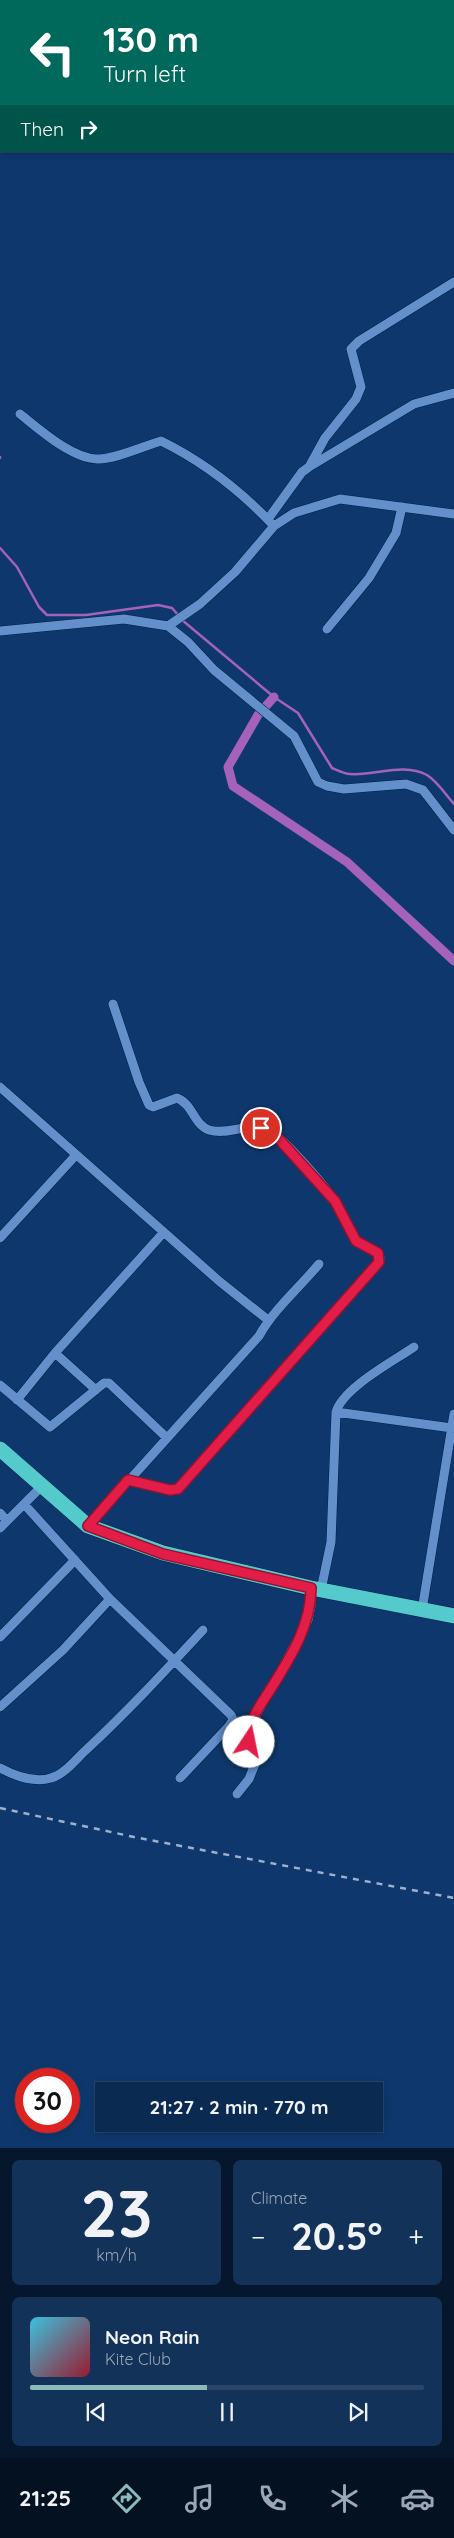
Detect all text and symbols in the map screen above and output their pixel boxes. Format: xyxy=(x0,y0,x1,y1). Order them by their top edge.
text: 130 m xyxy=(103,17,199,61)
icon: left xyxy=(20,20,85,85)
text: Turn left xyxy=(103,60,186,88)
icon: right xyxy=(74,115,102,143)
text: Then xyxy=(20,117,64,141)
pin xyxy=(240,1107,282,1149)
icon: arrive xyxy=(247,1114,275,1142)
position arrow xyxy=(222,1715,274,1767)
speed limit sign: 30 xyxy=(15,2068,80,2133)
text: 21:27 · 2 min · 770 m xyxy=(149,2095,329,2119)
text: 23 xyxy=(81,2172,152,2253)
text: Climate xyxy=(251,2188,307,2208)
text: 20.5° xyxy=(291,2212,383,2260)
text: − xyxy=(251,2219,266,2254)
text: + xyxy=(408,2219,424,2254)
text: km/h xyxy=(96,2245,137,2265)
text: Neon Rain xyxy=(105,2325,200,2349)
text: Kite Club xyxy=(105,2349,171,2369)
icon: previous xyxy=(82,2398,110,2426)
icon: pause xyxy=(213,2398,241,2426)
icon: next xyxy=(344,2398,372,2426)
icon: directions xyxy=(109,2481,144,2516)
icon: music xyxy=(182,2481,217,2516)
icon: phone xyxy=(255,2481,290,2516)
icon: climate xyxy=(327,2481,362,2516)
icon: car xyxy=(400,2481,435,2516)
text: 21:25 xyxy=(19,2484,71,2512)

